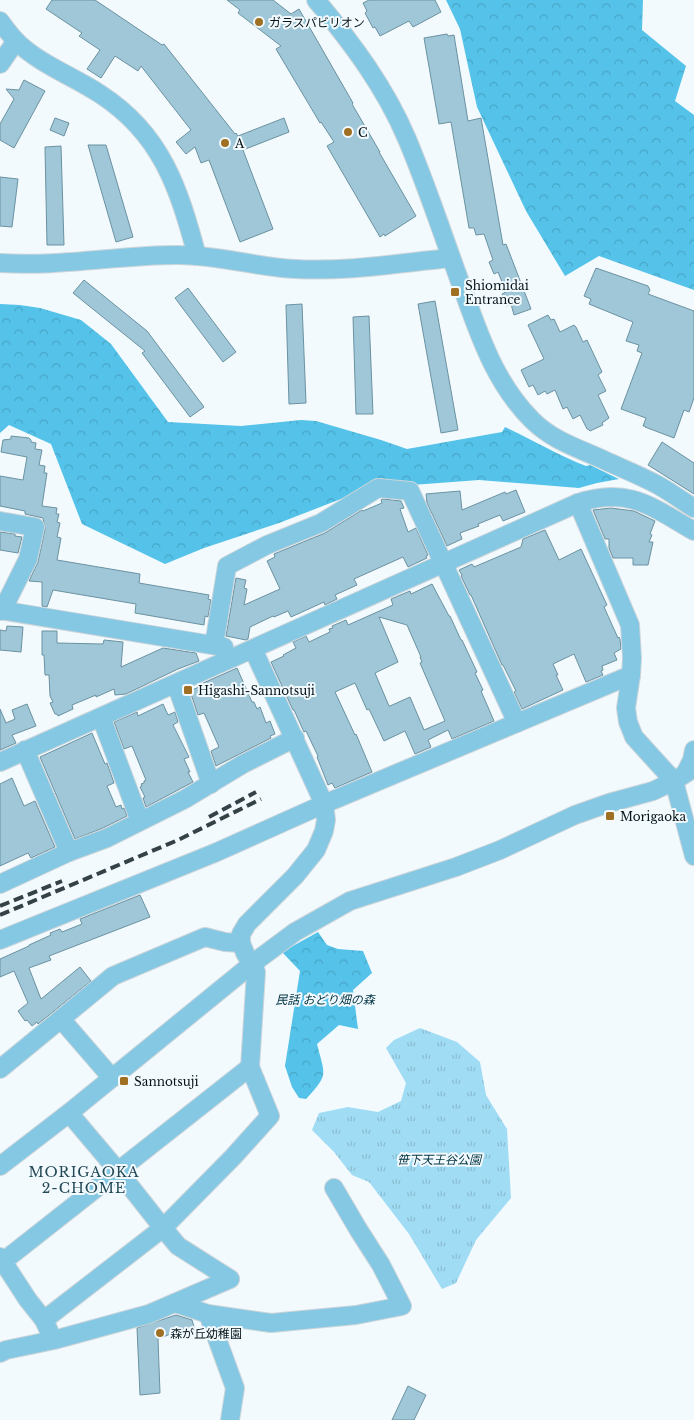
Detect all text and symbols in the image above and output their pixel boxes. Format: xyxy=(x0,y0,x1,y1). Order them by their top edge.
place label: ガラスパビリオン xyxy=(269,15,365,30)
marker: ガラスパビリオン xyxy=(253,16,265,28)
place label: C xyxy=(358,125,368,140)
marker: C xyxy=(342,126,354,138)
place label: A xyxy=(234,136,245,151)
marker: A xyxy=(219,137,231,149)
place label: Shiomidai Entrance xyxy=(465,278,529,307)
marker: Shiomidai Entrance xyxy=(449,286,461,298)
place label: Higashi-Sannotsuji xyxy=(198,683,315,698)
marker: Higashi-Sannotsuji xyxy=(182,684,194,696)
place label: Morigaoka xyxy=(620,809,686,824)
marker: Morigaoka xyxy=(604,810,616,822)
park label: 民話 おどり畑の森 xyxy=(275,992,376,1007)
place label: Sannotsuji xyxy=(134,1074,199,1089)
marker: Sannotsuji xyxy=(118,1075,130,1087)
park label: 笹下天王谷公園 xyxy=(397,1152,483,1167)
district label: MORIGAOKA 2-CHOME xyxy=(28,1163,140,1197)
place label: 森が丘幼稚園 xyxy=(170,1326,242,1341)
marker: 森が丘幼稚園 xyxy=(154,1327,166,1339)

